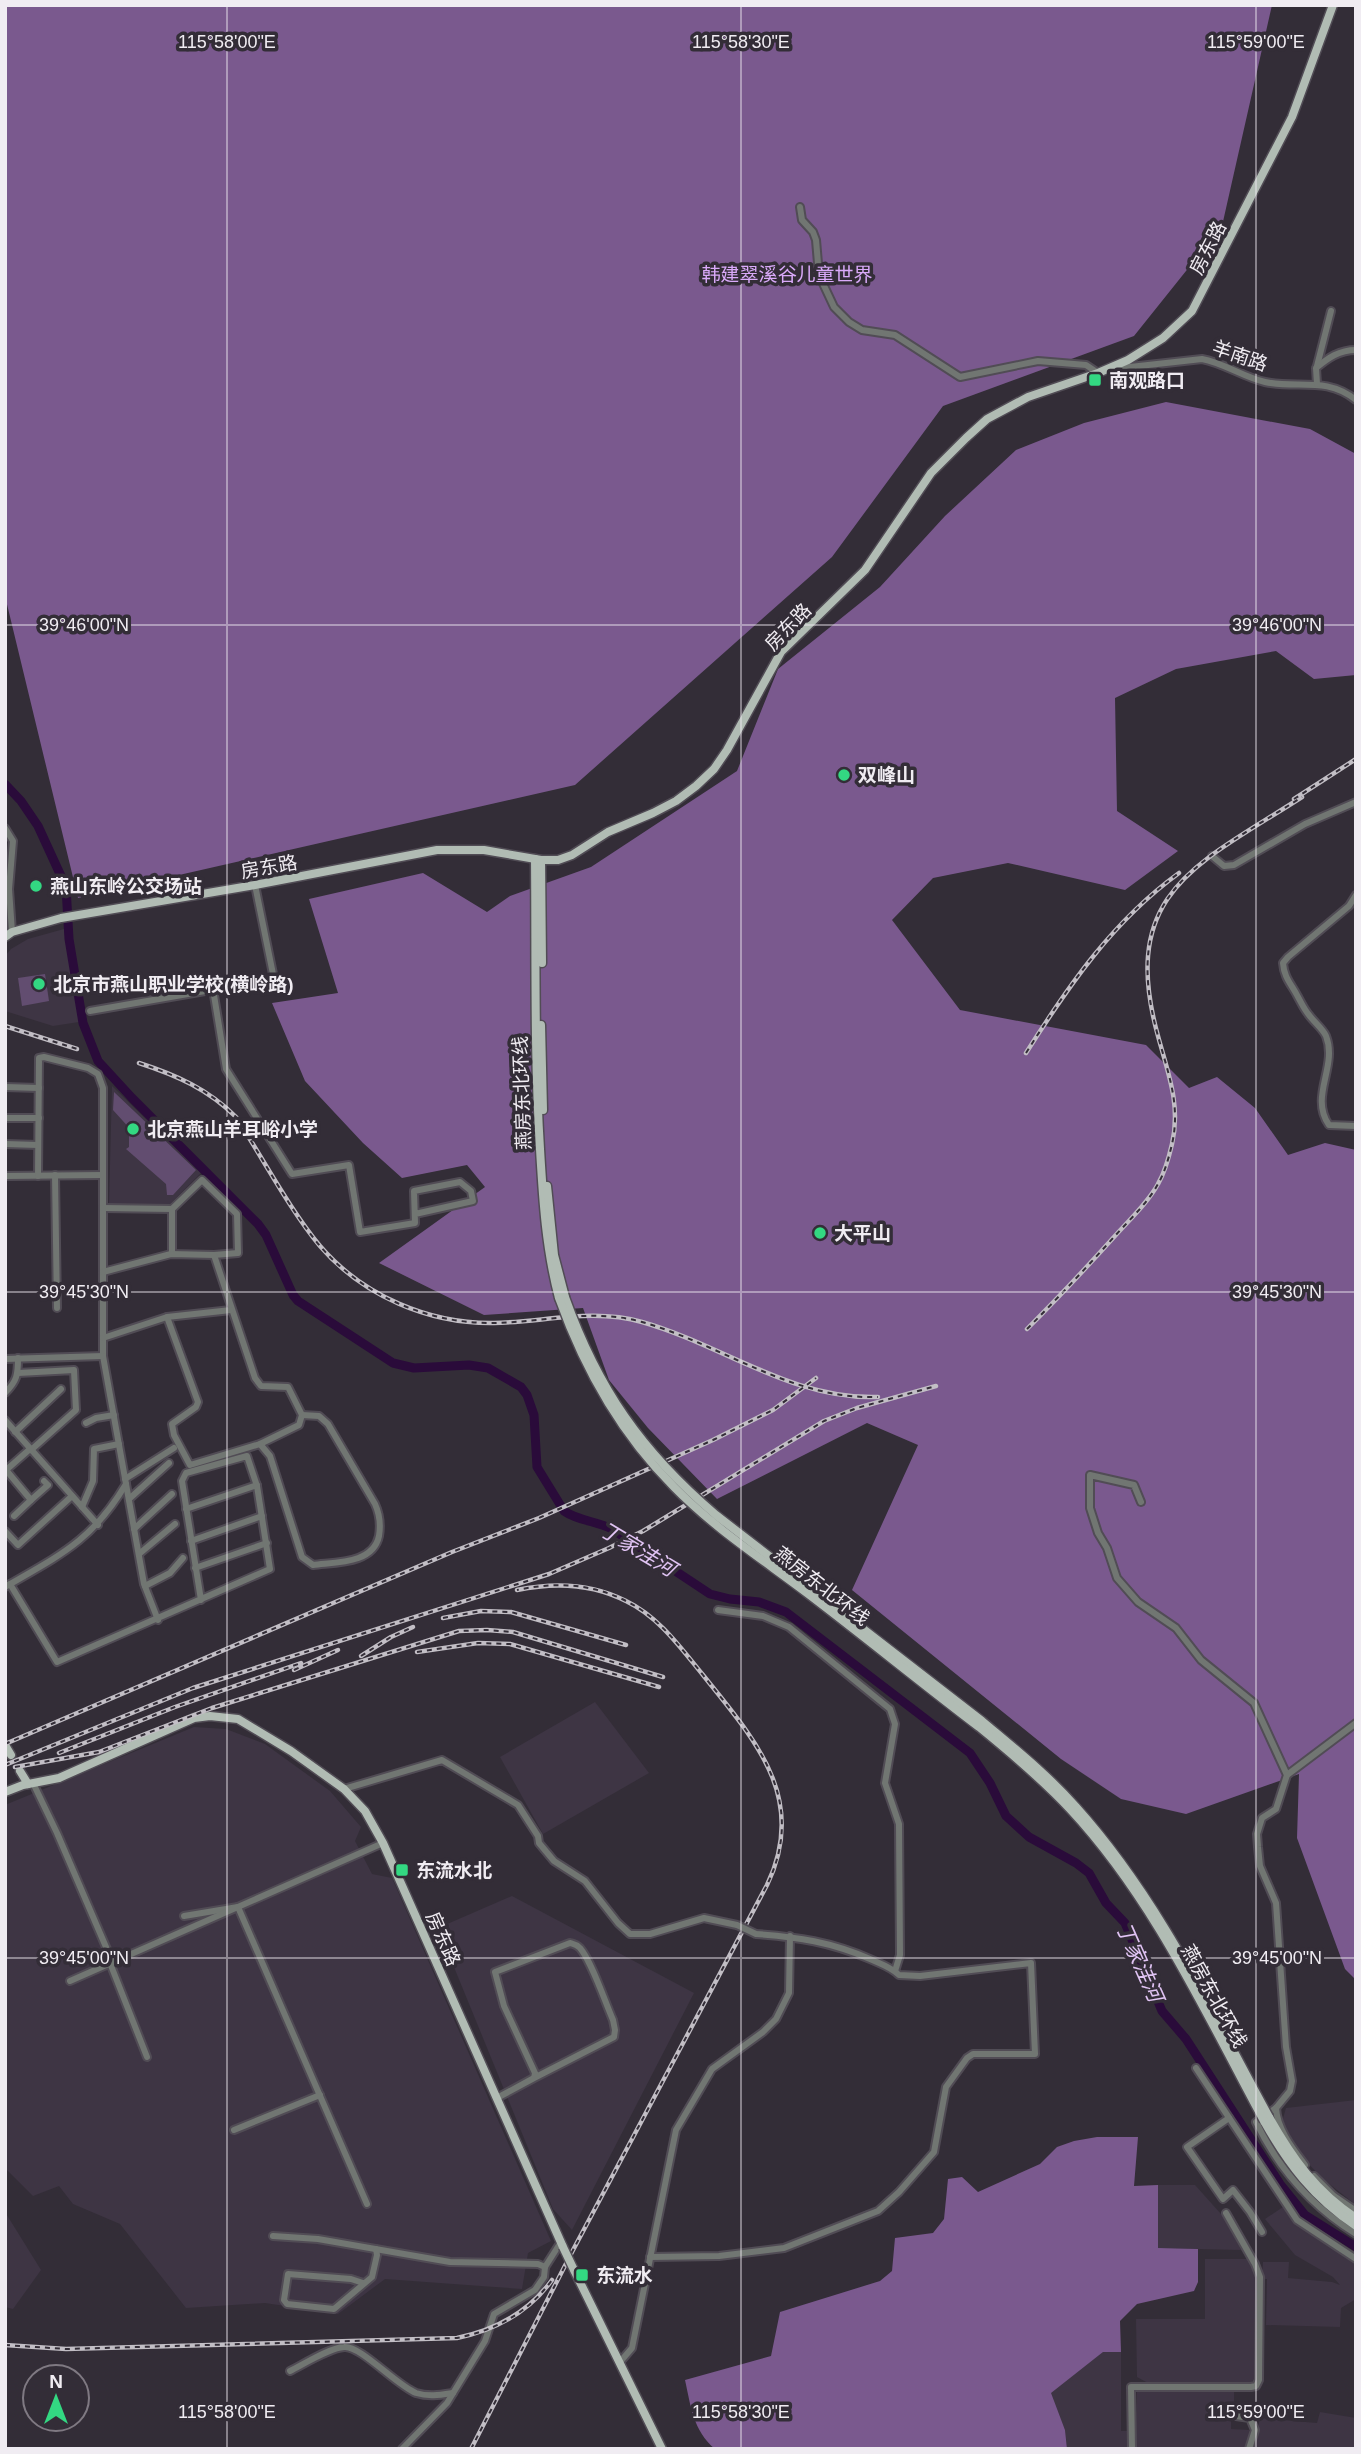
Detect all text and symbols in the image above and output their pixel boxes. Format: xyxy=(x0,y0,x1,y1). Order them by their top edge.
text: 115°58'00"E xyxy=(178,32,276,52)
text: 115°58'30"E xyxy=(692,32,790,52)
text: 115°59'00"E xyxy=(1207,32,1305,52)
street label: 房东路 xyxy=(1186,218,1230,278)
park label: 韩建翠溪谷儿童世界 xyxy=(701,264,873,285)
street label: 羊南路 xyxy=(1210,337,1270,375)
place label: 南观路口 xyxy=(1109,370,1185,391)
marker: 南观路口 xyxy=(1087,372,1103,388)
street label: 房东路 xyxy=(761,599,815,655)
text: 39°46'00"N xyxy=(39,615,129,635)
text: 39°46'00"N xyxy=(1232,615,1322,635)
place label: 双峰山 xyxy=(858,765,915,786)
marker: 双峰山 xyxy=(836,767,852,783)
street label: 房东路 xyxy=(239,852,299,882)
place label: 燕山东岭公交场站 xyxy=(50,876,202,897)
marker: 燕山东岭公交场站 xyxy=(28,878,44,894)
place label: 北京市燕山职业学校(横岭路) xyxy=(53,974,294,995)
marker: 北京市燕山职业学校(横岭路) xyxy=(31,976,47,992)
street label: 燕房东北环线 xyxy=(510,1036,534,1150)
place label: 北京燕山羊耳峪小学 xyxy=(147,1119,318,1140)
marker: 北京燕山羊耳峪小学 xyxy=(125,1121,141,1137)
place label: 大平山 xyxy=(834,1223,891,1244)
marker: 大平山 xyxy=(812,1225,828,1241)
text: 39°45'30"N xyxy=(39,1282,129,1302)
text: 39°45'30"N xyxy=(1232,1282,1322,1302)
water label: 丁家洼河 xyxy=(596,1518,683,1583)
street label: 燕房东北环线 xyxy=(771,1543,873,1629)
place label: 东流水北 xyxy=(416,1860,492,1881)
marker: 东流水北 xyxy=(394,1862,410,1878)
street label: 房东路 xyxy=(422,1909,464,1969)
water label: 丁家洼河 xyxy=(1112,1919,1169,2009)
street label: 燕房东北环线 xyxy=(1177,1941,1251,2051)
text: 39°45'00"N xyxy=(39,1948,129,1968)
text: 39°45'00"N xyxy=(1232,1948,1322,1968)
place label: 东流水 xyxy=(596,2265,653,2286)
marker: 东流水 xyxy=(574,2267,590,2283)
north arrow xyxy=(21,2363,91,2433)
text: N xyxy=(49,2371,63,2392)
text: 115°58'00"E xyxy=(178,2402,276,2422)
text: 115°58'30"E xyxy=(692,2402,790,2422)
text: 115°59'00"E xyxy=(1207,2402,1305,2422)

